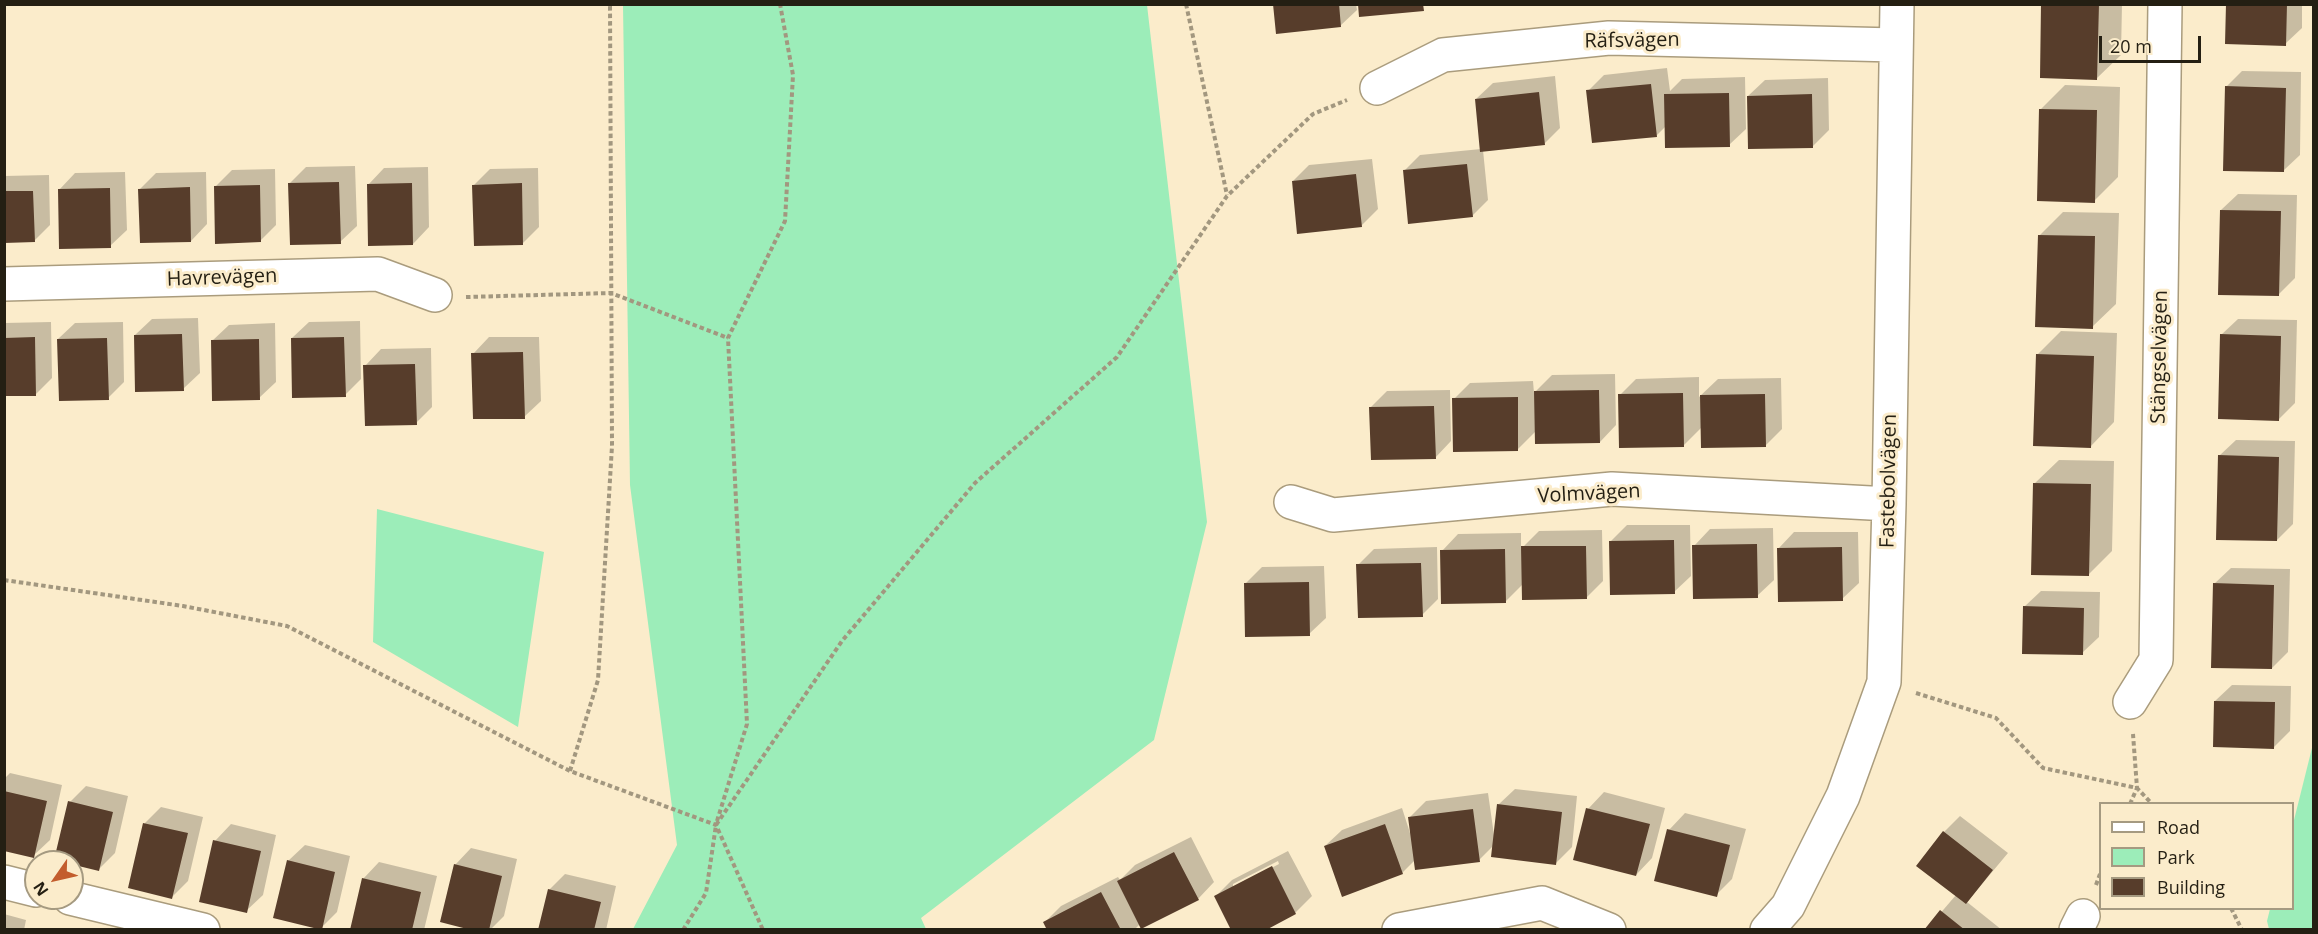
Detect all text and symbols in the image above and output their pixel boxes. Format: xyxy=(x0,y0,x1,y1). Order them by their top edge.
scale bar xyxy=(2102,24,2204,62)
street label: Räfsvägen xyxy=(1584,28,1680,54)
text: 20 m xyxy=(2110,34,2152,58)
street label: Havrevägen xyxy=(166,264,278,292)
street label: Stängselvägen xyxy=(2147,290,2173,424)
street label: Fastebolvägen xyxy=(1876,414,1902,548)
street label: Volmvägen xyxy=(1537,479,1641,509)
legend xyxy=(2099,802,2294,910)
text: Road xyxy=(2157,815,2200,839)
text: Park xyxy=(2157,845,2195,869)
north arrow xyxy=(24,850,84,910)
text: Building xyxy=(2157,875,2225,899)
text: N xyxy=(28,877,53,900)

